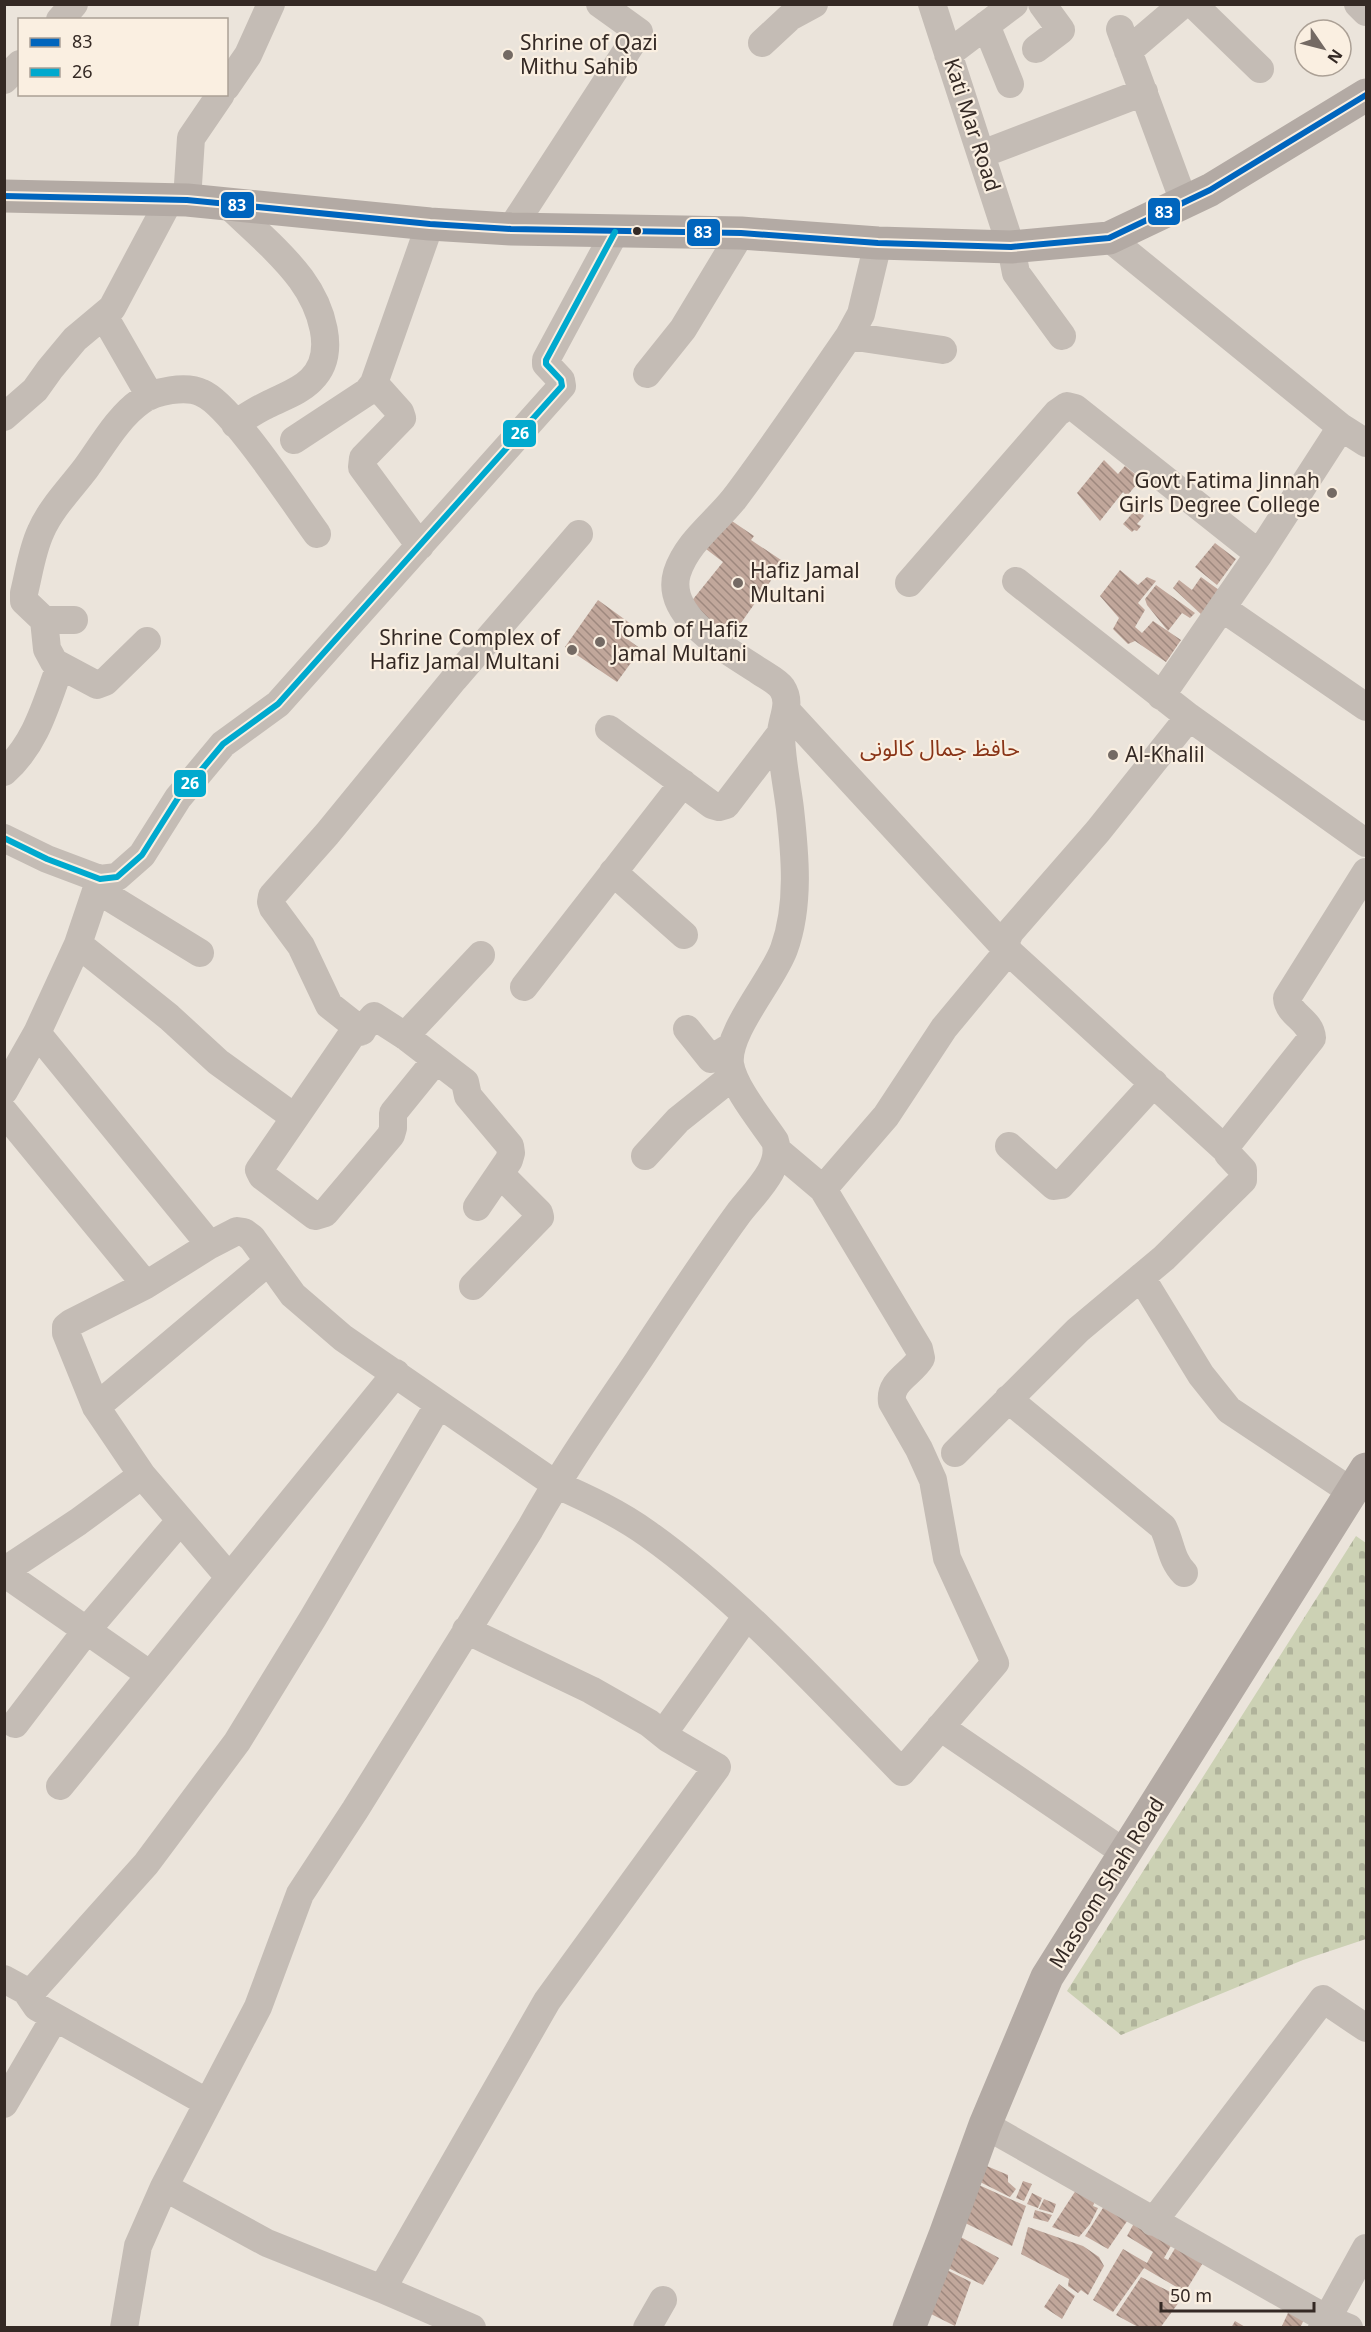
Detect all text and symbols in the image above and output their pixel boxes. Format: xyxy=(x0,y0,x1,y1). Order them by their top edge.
legend xyxy=(18,18,228,96)
north arrow xyxy=(1293,18,1353,78)
place label: Shrine of Qazi Mithu Sahib xyxy=(520,28,658,80)
text: 83 xyxy=(72,29,93,53)
text: N xyxy=(1323,45,1348,68)
marker: Shrine of Qazi Mithu Sahib xyxy=(501,48,515,62)
street label: Kati Mar Road xyxy=(938,54,1008,195)
text: 26 xyxy=(72,59,93,83)
line badge: 83 xyxy=(220,191,255,219)
text: 83 xyxy=(228,194,246,216)
line badge: 83 xyxy=(1147,197,1181,226)
text: 83 xyxy=(1155,201,1173,223)
line badge: 83 xyxy=(686,218,721,247)
text: 83 xyxy=(694,221,712,243)
unlabelled marker xyxy=(631,225,643,237)
line badge: 26 xyxy=(502,419,537,448)
text: 26 xyxy=(511,422,529,444)
place label: Govt Fatima Jinnah Girls Degree College xyxy=(1119,466,1320,518)
marker: Govt Fatima Jinnah Girls Degree College xyxy=(1325,486,1339,500)
place label: Hafiz Jamal Multani xyxy=(750,556,860,608)
marker: Hafiz Jamal Multani xyxy=(731,576,745,590)
place label: Tomb of Hafiz Jamal Multani xyxy=(610,615,748,667)
place label: Shrine Complex of Hafiz Jamal Multani xyxy=(370,623,562,675)
marker: Tomb of Hafiz Jamal Multani xyxy=(593,635,607,649)
marker: Shrine Complex of Hafiz Jamal Multani xyxy=(565,643,579,657)
district label: حافظ جمال کالونی xyxy=(860,732,1020,762)
place label: Al-Khalil xyxy=(1125,740,1205,768)
marker: Al-Khalil xyxy=(1106,748,1120,762)
line badge: 26 xyxy=(173,769,207,798)
text: 26 xyxy=(181,772,199,794)
street label: Masoom Shah Road xyxy=(1042,1792,1170,1973)
scale bar xyxy=(1161,2275,1314,2313)
text: 50 m xyxy=(1170,2283,1212,2307)

